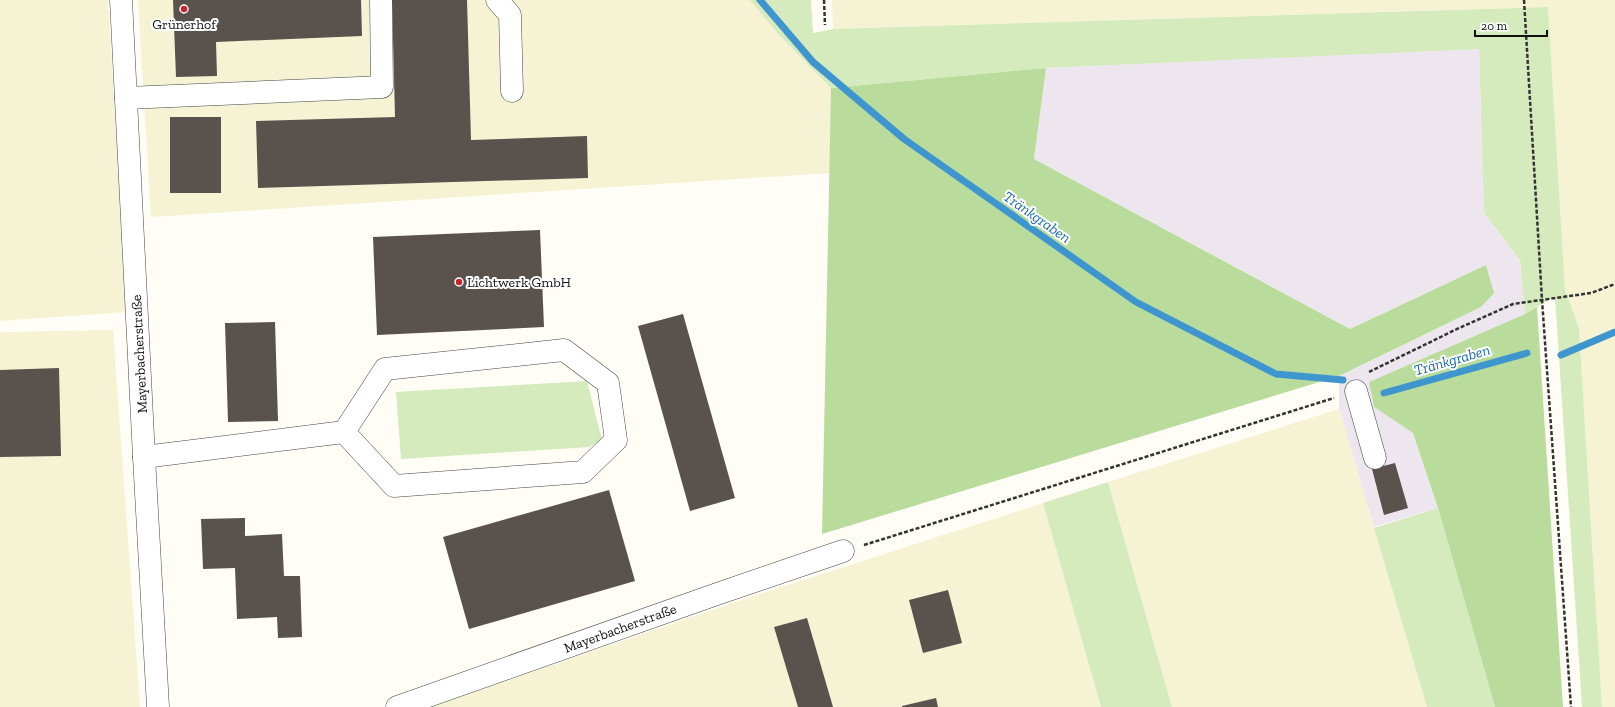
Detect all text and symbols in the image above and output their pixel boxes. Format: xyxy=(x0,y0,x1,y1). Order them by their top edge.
marker: Grünerhof xyxy=(179,4,189,14)
scale bar xyxy=(1475,12,1547,38)
place label: Grünerhof xyxy=(152,16,217,33)
text: 20 m xyxy=(1481,19,1508,33)
water label: Tränkgraben xyxy=(1000,187,1074,247)
place label: Lichtwerk GmbH xyxy=(467,274,571,291)
marker: Lichtwerk GmbH xyxy=(454,277,464,287)
street label: Mayerbacherstraße xyxy=(128,294,151,414)
water label: Tränkgraben xyxy=(1412,341,1492,379)
street label: Mayerbacherstraße xyxy=(561,600,679,657)

